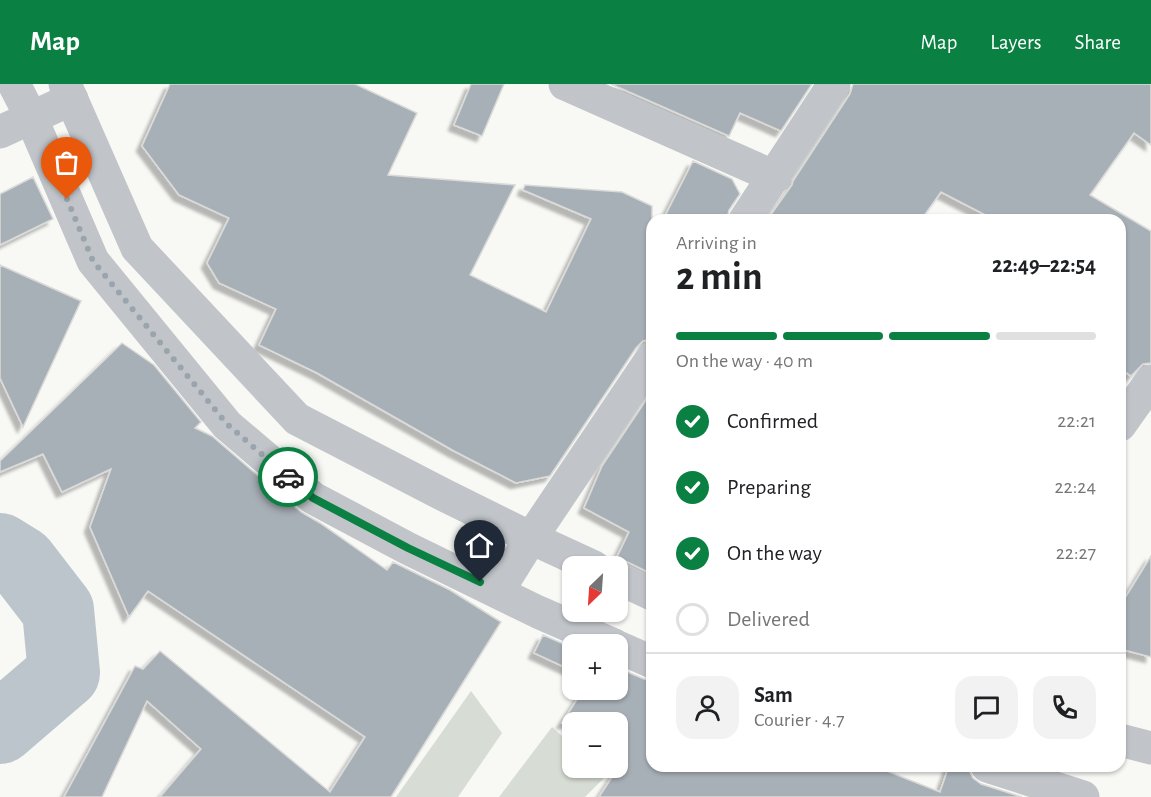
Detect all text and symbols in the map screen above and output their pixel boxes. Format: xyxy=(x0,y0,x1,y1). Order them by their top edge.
text: Map xyxy=(30,28,80,56)
text: Map xyxy=(921,32,957,53)
text: Layers xyxy=(990,32,1041,53)
text: Share xyxy=(1074,32,1121,53)
pin xyxy=(41,137,92,199)
icon: bag xyxy=(50,146,83,179)
text: Arriving in xyxy=(676,233,757,253)
text: 22:49–22:54 xyxy=(992,254,1096,276)
text: 2 min xyxy=(676,258,763,297)
text: On the way · 40 m xyxy=(676,351,813,371)
icon: check xyxy=(676,405,709,438)
text: Confirmed xyxy=(727,410,818,432)
text: 22:21 xyxy=(1057,411,1096,431)
courier xyxy=(258,447,318,507)
icon: car xyxy=(272,461,305,494)
icon: check xyxy=(676,471,709,504)
text: Preparing xyxy=(727,476,811,498)
text: 22:24 xyxy=(1055,477,1096,497)
pin xyxy=(454,520,505,582)
icon: home xyxy=(463,529,496,562)
icon: check xyxy=(676,537,709,570)
text: On the way xyxy=(727,542,822,564)
text: 22:27 xyxy=(1056,543,1096,563)
north arrow xyxy=(562,556,628,622)
map controls xyxy=(562,556,628,778)
text: Delivered xyxy=(727,608,810,630)
button: + xyxy=(562,634,628,700)
button: person xyxy=(676,676,739,739)
button: chat xyxy=(955,676,1018,739)
button: phone xyxy=(1033,676,1096,739)
text: Sam xyxy=(754,684,793,706)
text: Courier · 4.7 xyxy=(754,710,845,730)
button: − xyxy=(562,712,628,778)

